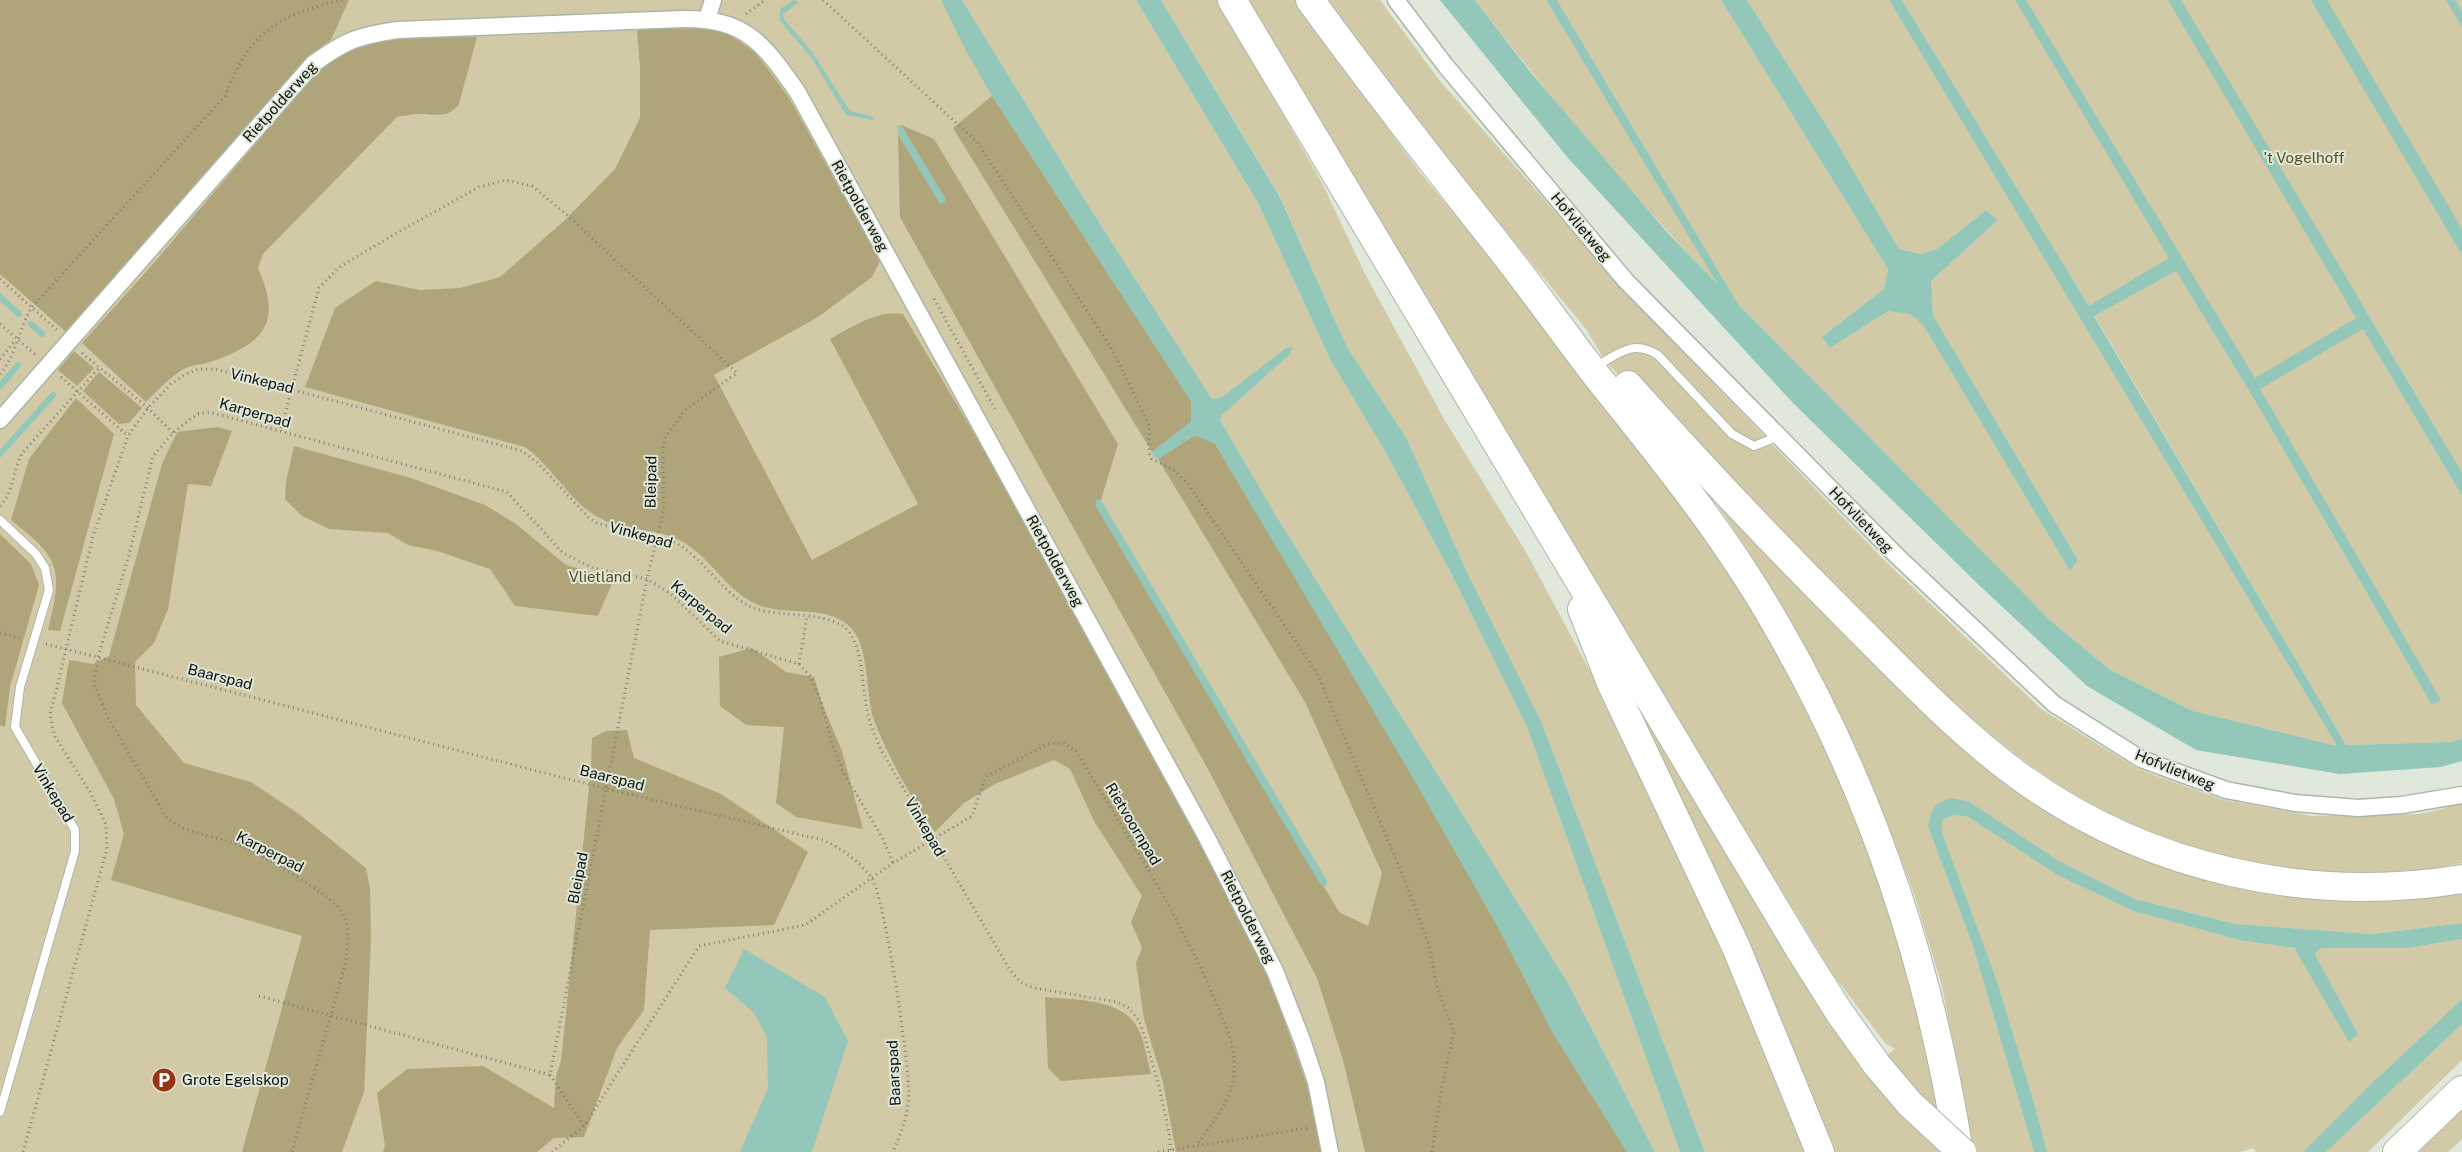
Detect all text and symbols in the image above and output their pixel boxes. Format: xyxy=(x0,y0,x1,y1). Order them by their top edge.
street label: Rietpolderweg xyxy=(239,58,320,145)
park label: 't Vogelhoff xyxy=(2264,149,2345,166)
street label: Rietpolderweg xyxy=(828,157,893,255)
street label: Hofvlietweg xyxy=(1548,189,1615,265)
street label: Vinkepad xyxy=(228,364,296,397)
street label: Karperpad xyxy=(217,394,293,431)
street label: Bleipad xyxy=(642,456,659,508)
street label: Hofvlietweg xyxy=(1826,483,1897,556)
street label: Rietpolderweg xyxy=(1023,512,1088,610)
street label: Vinkepad xyxy=(607,518,675,551)
park label: Vlietland xyxy=(569,568,631,585)
street label: Karperpad xyxy=(668,576,735,637)
street label: Baarspad xyxy=(186,660,254,693)
street label: Hofvlietweg xyxy=(2133,746,2218,793)
street label: Vinkepad xyxy=(29,760,78,825)
street label: Baarspad xyxy=(578,761,646,794)
street label: Rietvoornpad xyxy=(1102,780,1165,868)
street label: Vinkepad xyxy=(902,794,949,859)
street label: Karperpad xyxy=(234,827,307,876)
street label: Bleipad xyxy=(564,850,591,905)
street label: Rietpolderweg xyxy=(1218,867,1279,966)
street label: Baarspad xyxy=(883,1040,904,1106)
parking icon: Grote Egelskop xyxy=(151,1067,177,1093)
place label: Grote Egelskop xyxy=(182,1071,289,1088)

